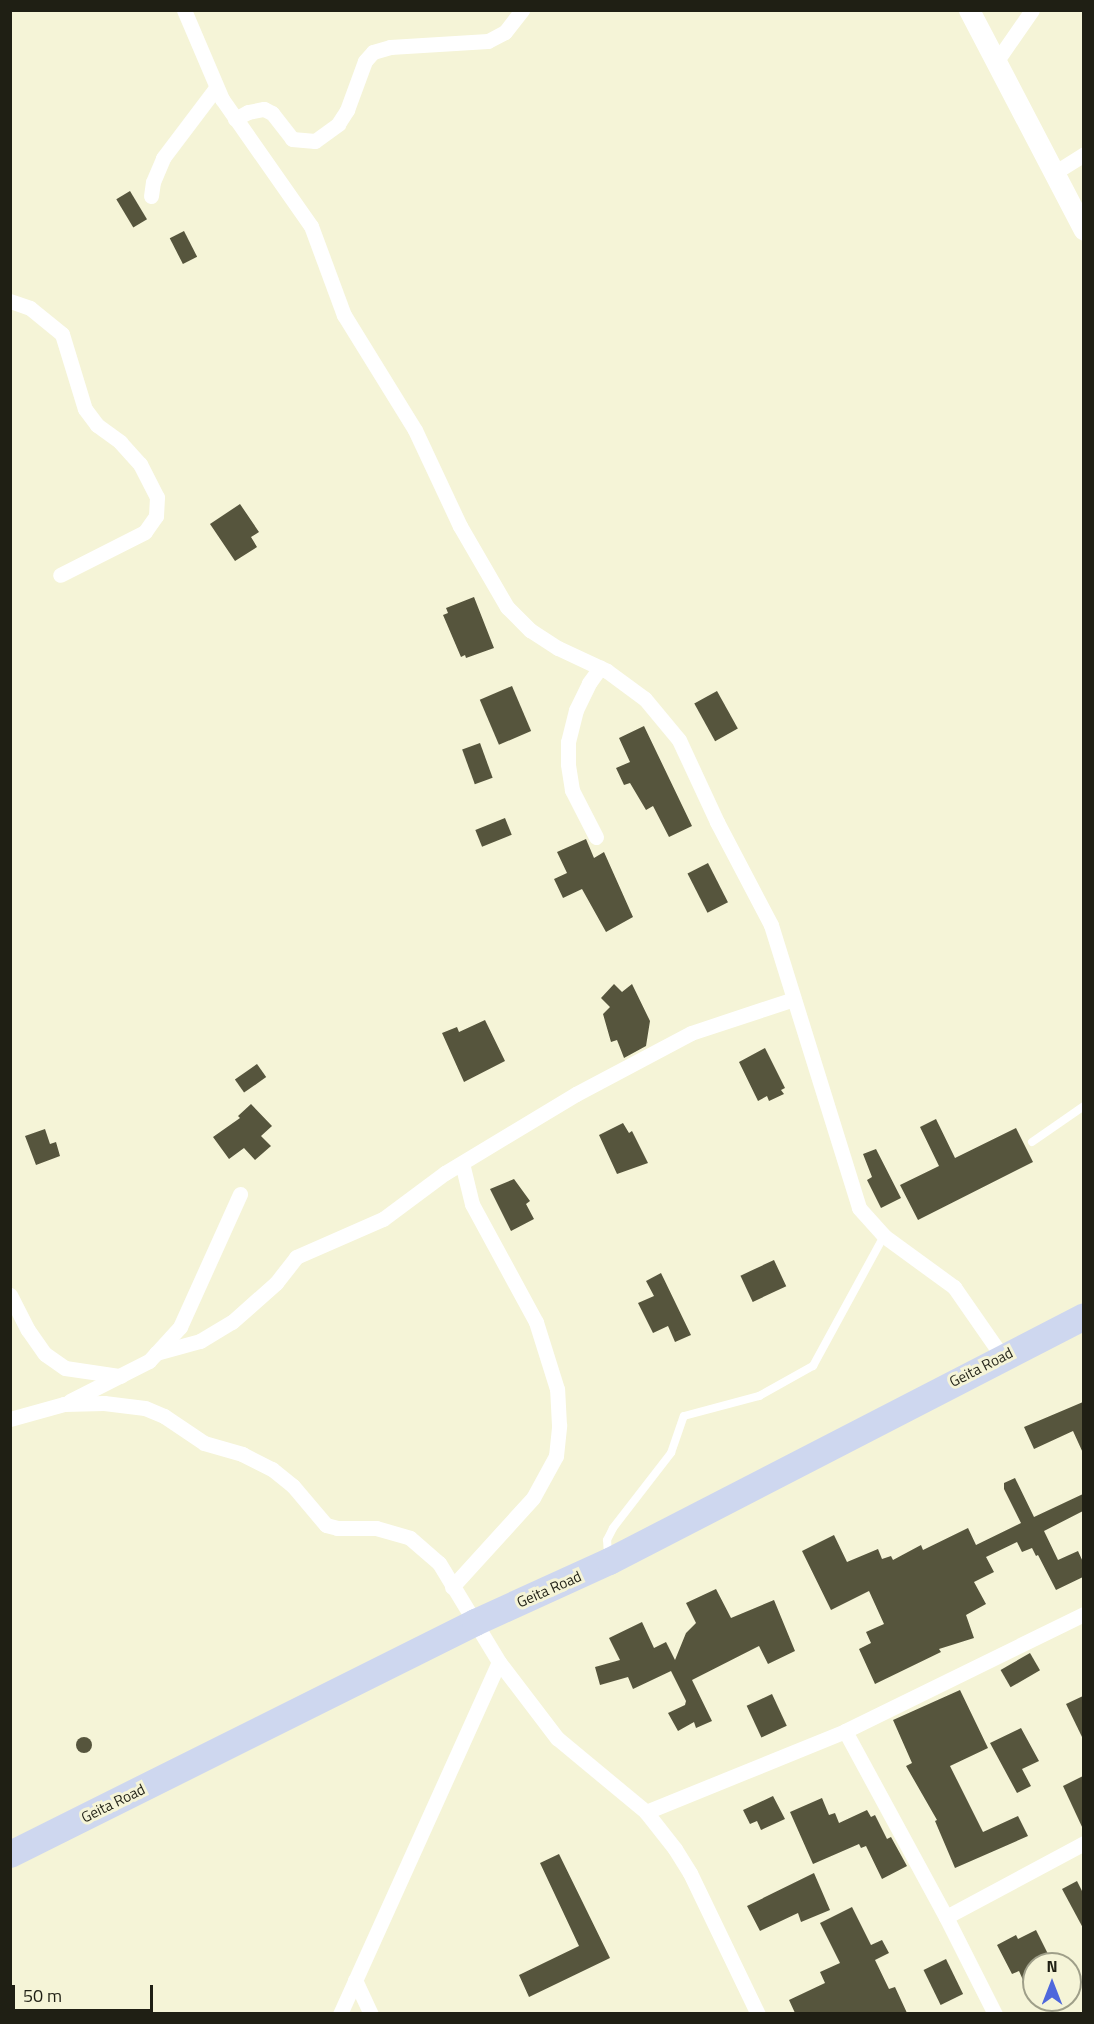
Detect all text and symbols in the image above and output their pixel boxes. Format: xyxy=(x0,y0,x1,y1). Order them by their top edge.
street label: Geita Road xyxy=(946,1343,1016,1391)
street label: Geita Road xyxy=(514,1567,584,1611)
street label: Geita Road xyxy=(78,1780,148,1826)
north arrow xyxy=(1022,1952,1082,2012)
text: N xyxy=(1046,1954,1058,1978)
scale bar xyxy=(15,1973,156,2011)
text: 50 m xyxy=(23,1982,62,2009)

